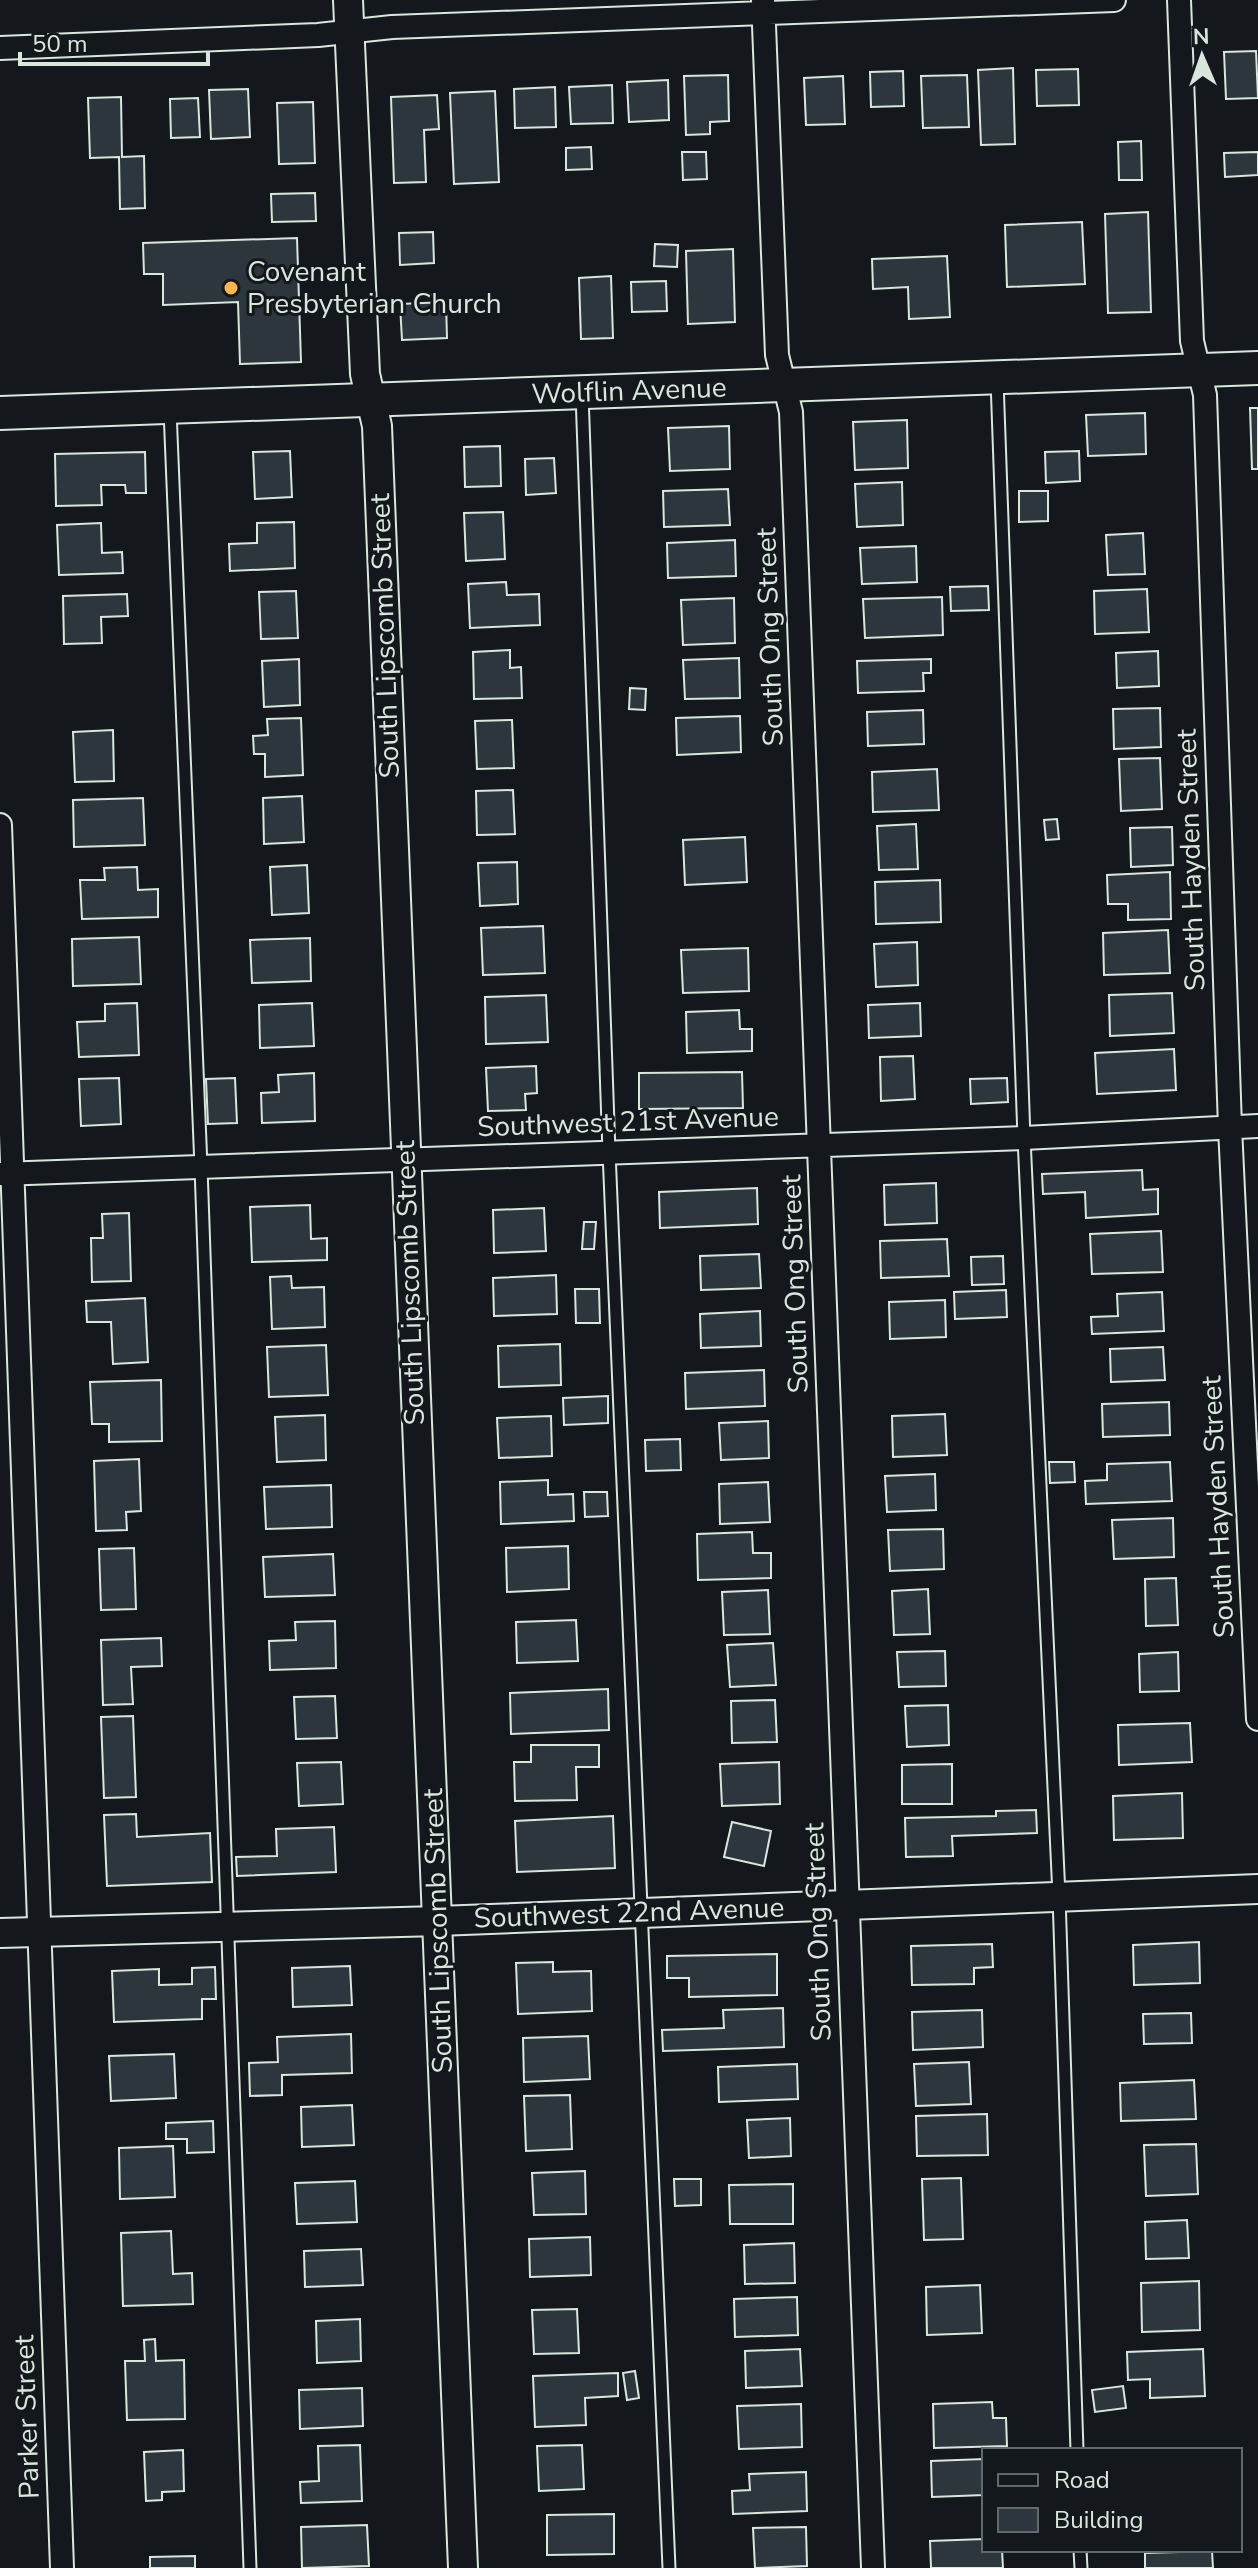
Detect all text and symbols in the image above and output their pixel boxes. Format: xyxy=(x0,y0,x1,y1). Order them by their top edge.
scale bar xyxy=(20,16,208,66)
north arrow xyxy=(1162,16,1242,96)
text: N xyxy=(1193,22,1210,52)
text: 50 m xyxy=(32,28,88,60)
place label: Covenant Presbyterian Church xyxy=(247,253,502,323)
marker: Covenant Presbyterian Church xyxy=(222,279,240,297)
street label: Wolflin Avenue xyxy=(531,369,727,413)
street label: South Lipscomb Street xyxy=(361,493,409,779)
street label: South Ong Street xyxy=(747,527,793,747)
street label: South Hayden Street xyxy=(1167,728,1215,992)
street label: Southwest 21st Avenue xyxy=(477,1098,779,1146)
street label: South Lipscomb Street xyxy=(386,1140,434,1426)
street label: South Ong Street xyxy=(772,1174,818,1394)
street label: South Hayden Street xyxy=(1192,1375,1244,1639)
street label: South Lipscomb Street xyxy=(414,1788,462,2074)
street label: South Ong Street xyxy=(795,1822,841,2042)
street label: Southwest 22nd Avenue xyxy=(473,1889,785,1937)
street label: Parker Street xyxy=(5,2334,49,2500)
legend xyxy=(982,2448,1242,2552)
text: Road xyxy=(1054,2464,1110,2496)
text: Building xyxy=(1054,2504,1144,2536)

